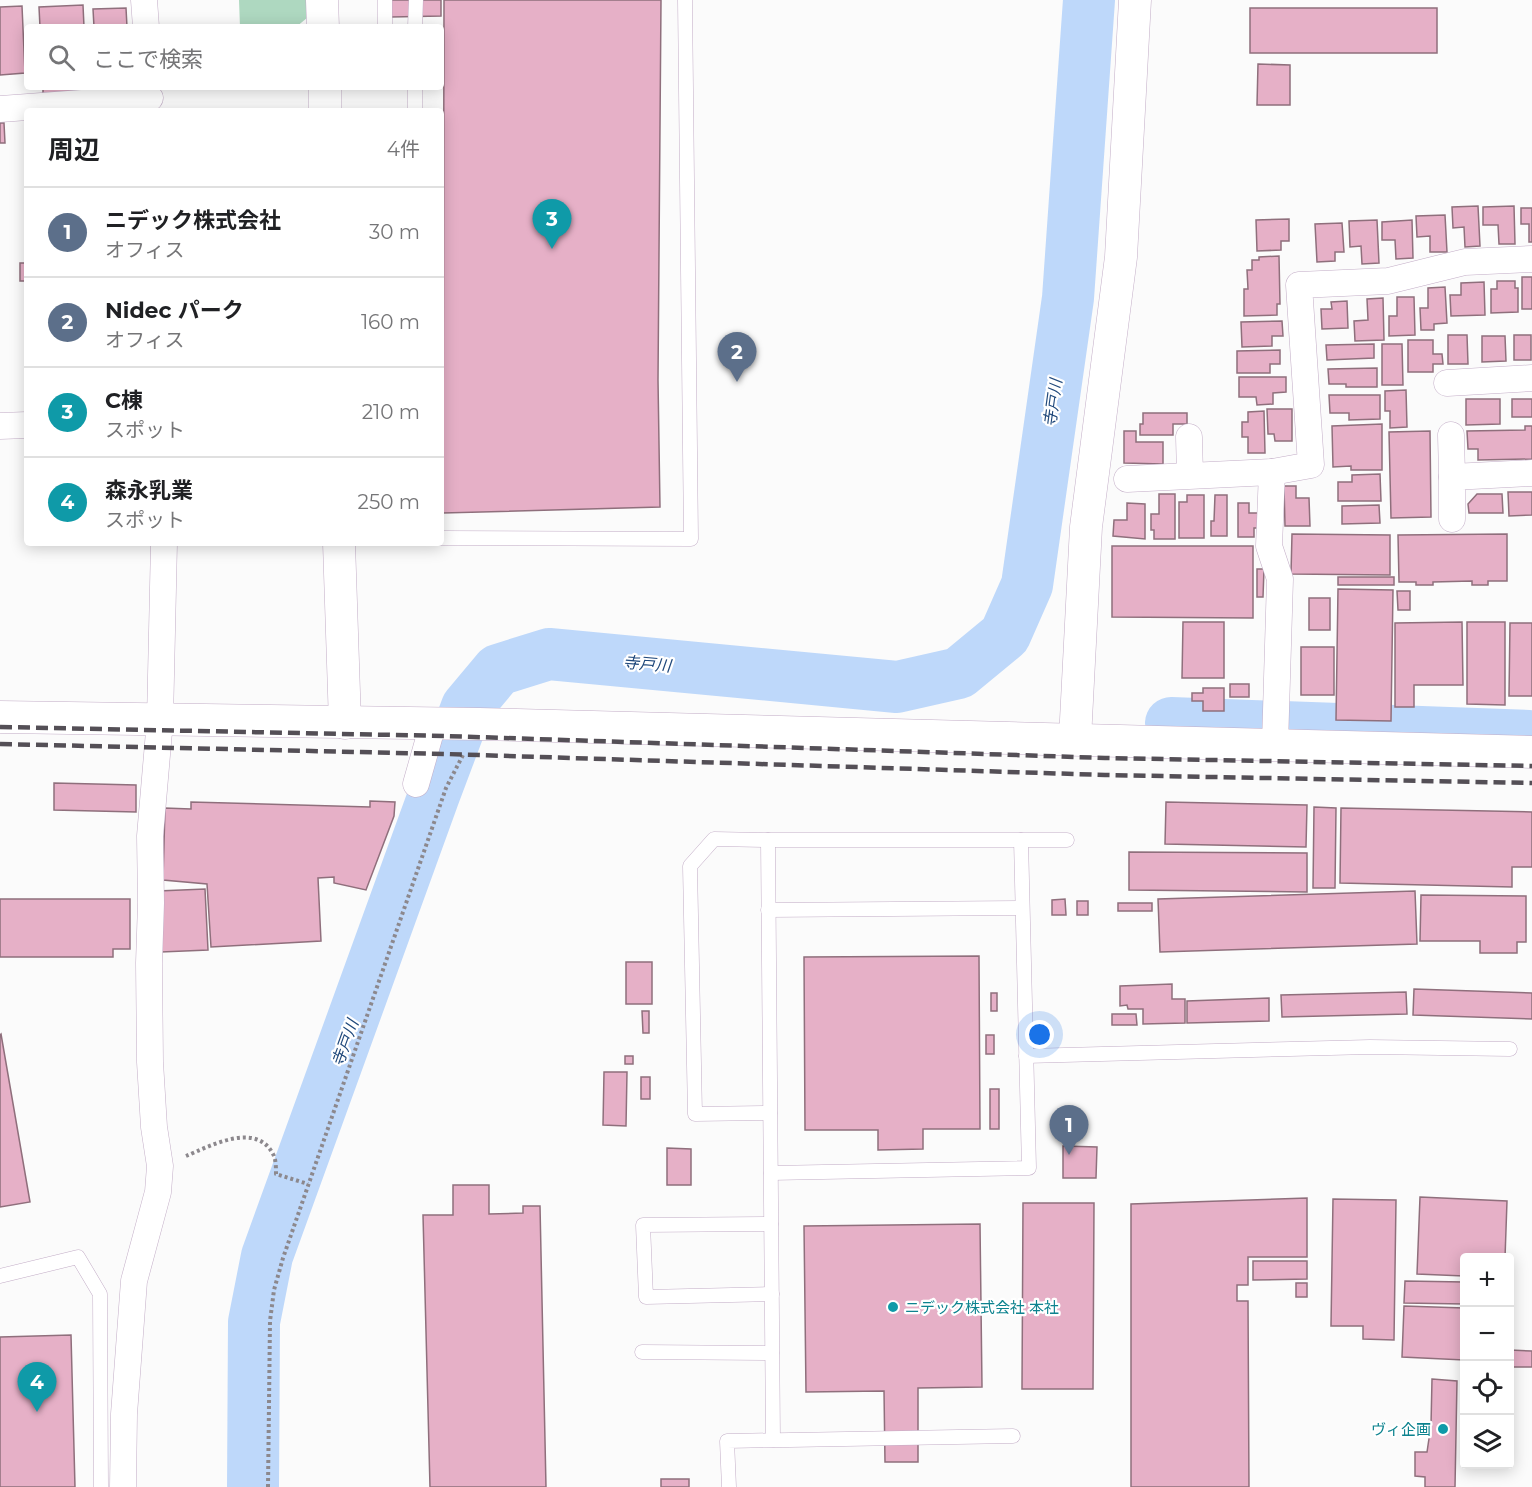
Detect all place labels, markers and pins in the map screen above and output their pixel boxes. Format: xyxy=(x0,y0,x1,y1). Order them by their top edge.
pin: 3 xyxy=(532,200,572,249)
pin: 2 xyxy=(718,332,756,382)
pin: 1 xyxy=(1050,1106,1088,1155)
place label: ニデック株式会社 本社 xyxy=(905,1298,1059,1317)
marker: ニデック株式会社 本社 xyxy=(886,1300,900,1314)
pin: 4 xyxy=(18,1362,57,1412)
place label: ヴィ企画 xyxy=(1371,1420,1431,1439)
marker: ヴィ企画 xyxy=(1436,1422,1450,1436)

